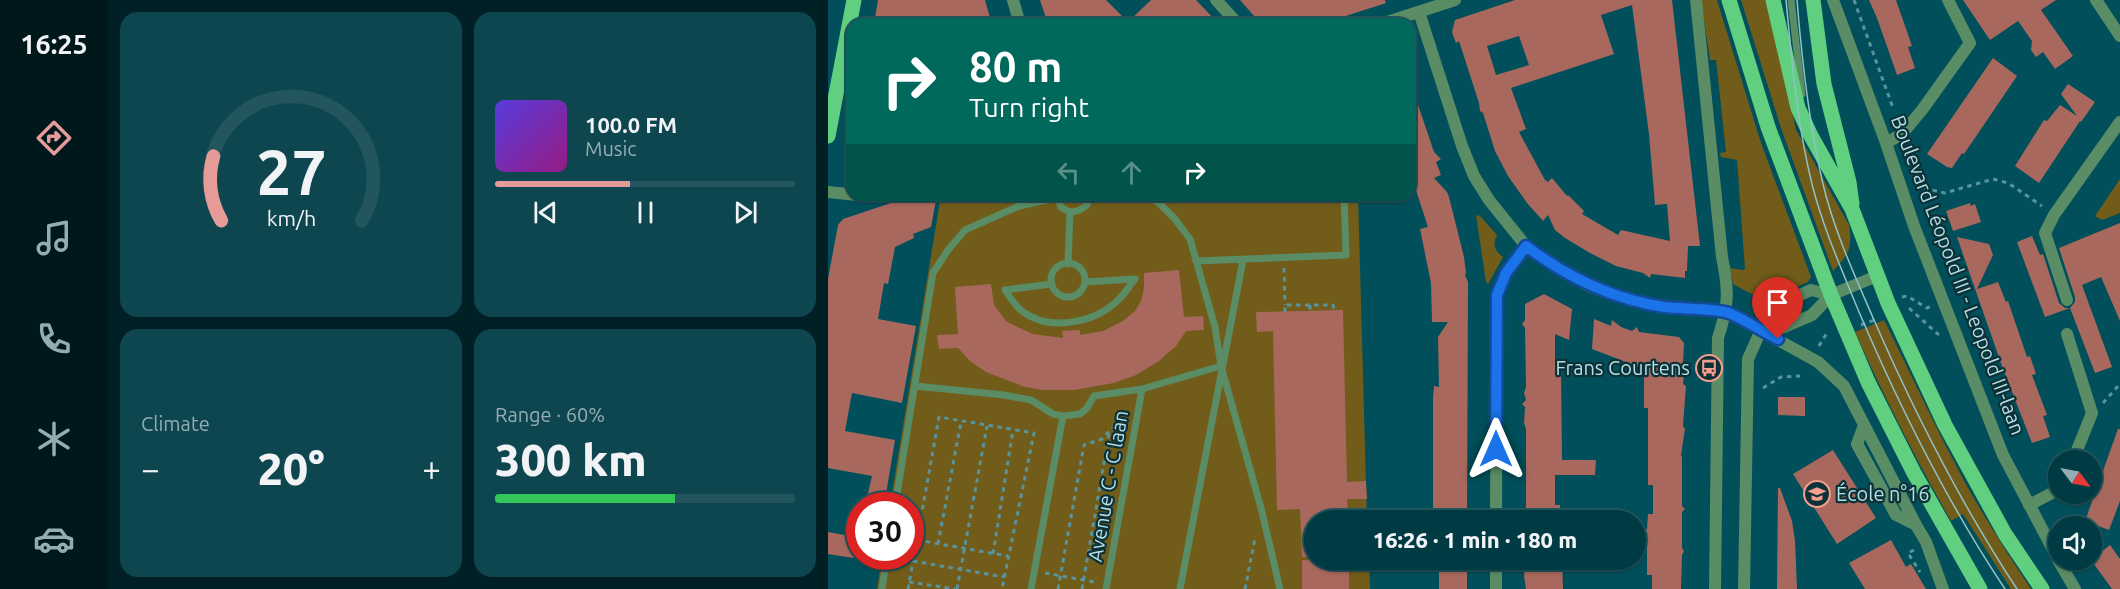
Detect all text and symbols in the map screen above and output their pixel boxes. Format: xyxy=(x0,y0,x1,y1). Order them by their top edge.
text: 16:25 xyxy=(20,29,88,59)
icon: right xyxy=(870,42,948,120)
text: 80 m xyxy=(969,43,1063,90)
text: Turn right xyxy=(969,92,1089,122)
text: 100.0 FM xyxy=(585,112,677,137)
street label: Boulevard Léopold III - Leopold III-laan xyxy=(1887,112,2030,438)
icon: directions xyxy=(33,117,75,159)
text: Music xyxy=(585,137,637,160)
text: 27 xyxy=(256,138,326,208)
icon: left xyxy=(1052,156,1085,189)
icon: ahead xyxy=(1115,156,1148,189)
icon: right xyxy=(1178,156,1211,189)
icon: previous xyxy=(529,196,562,229)
icon: pause xyxy=(629,196,662,229)
icon: next xyxy=(729,196,762,229)
text: km/h xyxy=(266,207,316,231)
icon: music xyxy=(33,217,75,259)
pin xyxy=(1752,277,1803,339)
icon: arrive xyxy=(1761,286,1794,319)
icon: phone xyxy=(33,318,75,360)
bus stop icon: Frans Courtens xyxy=(1694,353,1724,383)
place label: Frans Courtens xyxy=(1555,356,1690,379)
text: Range · 60% xyxy=(495,403,605,426)
street label: Avenue C - C laan xyxy=(1083,408,1132,563)
text: Climate xyxy=(141,412,210,435)
position arrow xyxy=(1464,417,1528,481)
icon: climate xyxy=(33,418,75,460)
text: 300 km xyxy=(495,434,647,485)
text: 20° xyxy=(257,443,325,494)
text: − xyxy=(141,450,160,487)
text: + xyxy=(422,450,441,487)
north arrow xyxy=(2048,450,2102,504)
map controls xyxy=(2048,450,2102,570)
school or university icon: École n°16 xyxy=(1802,479,1832,509)
place label: École n°16 xyxy=(1836,482,1929,505)
speed limit sign: 30 xyxy=(846,492,924,570)
button: sound xyxy=(2048,516,2102,570)
icon: car xyxy=(33,518,75,560)
text: 16:26 · 1 min · 180 m xyxy=(1373,527,1577,552)

